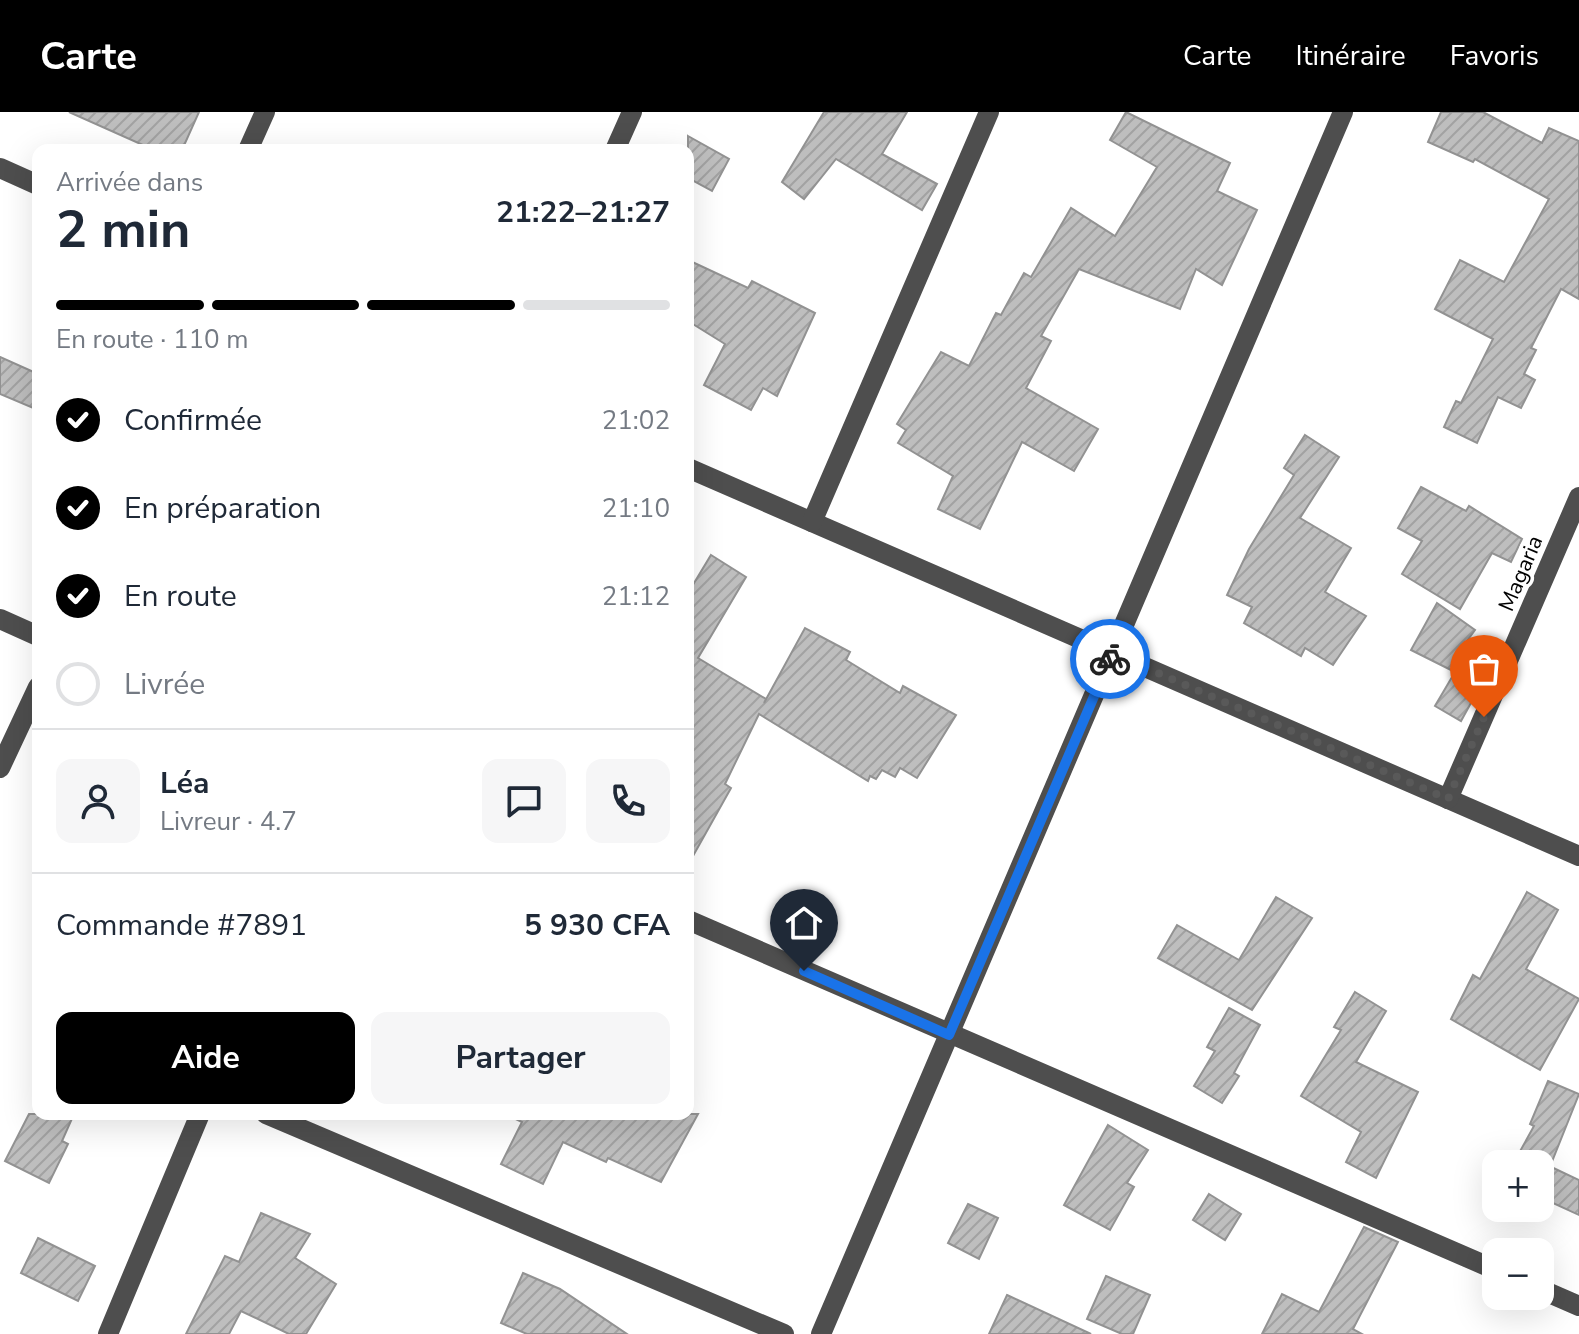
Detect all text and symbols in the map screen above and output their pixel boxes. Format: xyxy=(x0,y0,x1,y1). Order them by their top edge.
text: Carte xyxy=(40,31,137,82)
text: Carte xyxy=(1183,37,1252,75)
text: Itinéraire xyxy=(1296,37,1406,75)
text: Favoris xyxy=(1450,37,1539,75)
text: Arrivée dans xyxy=(56,165,203,200)
text: 21:22–21:27 xyxy=(496,192,670,233)
text: 2 min xyxy=(56,194,191,265)
text: En route · 110 m xyxy=(56,322,249,357)
icon: check xyxy=(56,398,100,442)
text: Confirmée xyxy=(124,400,262,441)
text: 21:02 xyxy=(602,403,670,438)
icon: check xyxy=(56,486,100,530)
text: En préparation xyxy=(124,488,321,529)
text: 21:10 xyxy=(602,491,670,526)
street label: Magaria xyxy=(1492,531,1550,616)
icon: check xyxy=(56,574,100,618)
text: En route xyxy=(124,576,237,617)
text: 21:12 xyxy=(602,579,670,614)
courier xyxy=(1070,619,1150,699)
pin xyxy=(1450,635,1518,717)
icon: bike xyxy=(1088,637,1132,681)
icon: bag xyxy=(1462,647,1506,691)
text: Livrée xyxy=(124,664,205,705)
button: person xyxy=(56,759,140,843)
button: chat xyxy=(482,759,566,843)
button: phone xyxy=(586,759,670,843)
text: Léa xyxy=(160,763,209,804)
text: Livreur · 4.7 xyxy=(160,804,297,839)
pin xyxy=(770,889,838,971)
icon: home xyxy=(782,901,826,945)
text: Commande #7891 xyxy=(56,905,307,946)
text: 5 930 CFA xyxy=(524,905,670,946)
button: Aide xyxy=(56,1012,355,1104)
button: Partager xyxy=(371,1012,670,1104)
map controls xyxy=(1482,1150,1554,1310)
button: + xyxy=(1482,1150,1554,1222)
button: − xyxy=(1482,1238,1554,1310)

